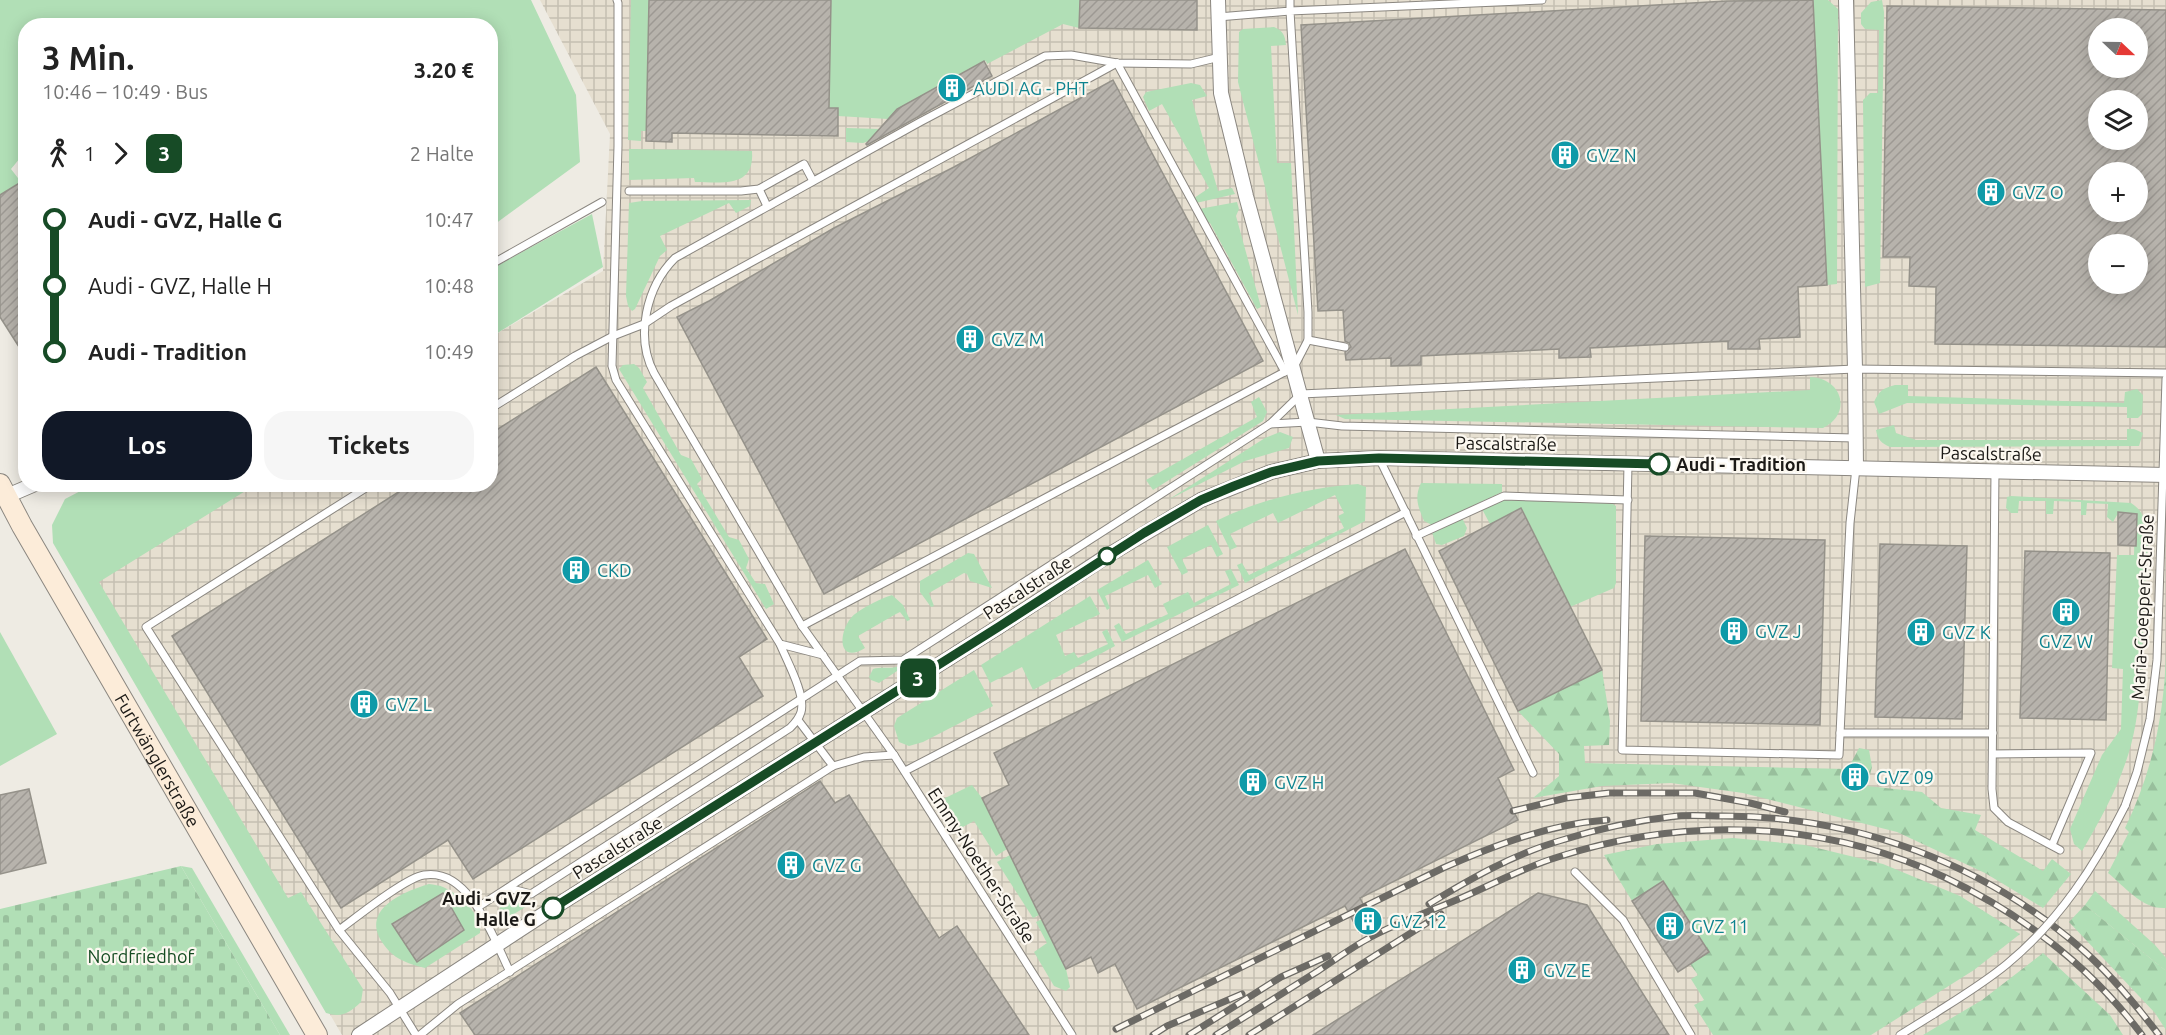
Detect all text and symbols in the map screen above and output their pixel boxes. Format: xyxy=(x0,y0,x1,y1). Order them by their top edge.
north arrow xyxy=(2088,18,2148,78)
map controls xyxy=(2088,18,2148,294)
text: 3 Min. xyxy=(42,39,134,76)
text: 3.20 € xyxy=(414,57,474,82)
building icon: AUDI AG - PHT xyxy=(936,72,968,104)
place label: AUDI AG - PHT xyxy=(973,78,1089,98)
text: 10:46 – 10:49 · Bus xyxy=(42,80,208,103)
button: layers xyxy=(2088,90,2148,150)
icon: walk xyxy=(42,137,75,170)
icon: forward xyxy=(104,137,137,170)
building icon: GVZ N xyxy=(1549,139,1581,171)
text: 3 xyxy=(158,141,170,165)
text: 1 xyxy=(84,142,95,165)
text: 2 Halte xyxy=(410,142,474,165)
place label: GVZ N xyxy=(1586,145,1637,165)
button: + xyxy=(2088,162,2148,222)
building icon: GVZ O xyxy=(1975,176,2007,208)
place label: GVZ O xyxy=(2012,182,2064,202)
text: Audi - GVZ, Halle G xyxy=(88,207,282,232)
text: 10:47 xyxy=(424,208,474,231)
button: − xyxy=(2088,234,2148,294)
text: Audi - GVZ, Halle H xyxy=(88,273,272,298)
text: 10:48 xyxy=(424,274,474,297)
building icon: GVZ M xyxy=(954,323,986,355)
place label: GVZ M xyxy=(991,329,1044,349)
text: Audi - Tradition xyxy=(88,339,247,364)
text: 10:49 xyxy=(424,340,474,363)
button: Los xyxy=(42,411,252,480)
button: Tickets xyxy=(264,411,474,480)
street label: Pascalstraße xyxy=(1455,432,1557,454)
street label: Pascalstraße xyxy=(1940,442,2042,464)
marker: Audi - Tradition xyxy=(1648,453,1670,475)
place label: Audi - Tradition xyxy=(1676,454,1806,474)
street label: Maria-Goeppert-Straße xyxy=(2127,514,2157,700)
unlabelled marker xyxy=(1098,547,1116,565)
street label: Pascalstraße xyxy=(979,551,1075,623)
building icon: CKD xyxy=(560,554,592,586)
place label: CKD xyxy=(597,560,632,580)
building icon: GVZ W xyxy=(2050,596,2082,628)
building icon: GVZ J xyxy=(1718,615,1750,647)
building icon: GVZ K xyxy=(1905,616,1937,648)
place label: GVZ J xyxy=(1755,621,1802,641)
place label: GVZ K xyxy=(1942,622,1991,642)
place label: GVZ W xyxy=(2039,631,2094,651)
line badge: 3 xyxy=(898,658,938,698)
text: 3 xyxy=(912,666,924,690)
building icon: GVZ L xyxy=(348,688,380,720)
street label: Furtwänglerstraße xyxy=(111,690,204,830)
place label: GVZ L xyxy=(385,694,432,714)
building icon: GVZ 09 xyxy=(1839,761,1871,793)
building icon: GVZ H xyxy=(1237,766,1269,798)
place label: GVZ 09 xyxy=(1876,767,1934,787)
place label: GVZ H xyxy=(1274,772,1324,792)
street label: Emmy-Noether-Straße xyxy=(924,784,1040,946)
street label: Pascalstraße xyxy=(569,812,665,882)
building icon: GVZ G xyxy=(775,849,807,881)
place label: GVZ G xyxy=(812,855,862,875)
place label: Audi - GVZ, Halle G xyxy=(442,888,536,929)
marker: Audi - GVZ, Halle G xyxy=(542,897,564,919)
building icon: GVZ 12 xyxy=(1352,905,1384,937)
building icon: GVZ 11 xyxy=(1654,910,1686,942)
place label: GVZ 12 xyxy=(1389,911,1447,931)
place label: GVZ 11 xyxy=(1691,916,1749,936)
park label: Nordfriedhof xyxy=(88,946,195,966)
building icon: GVZ E xyxy=(1506,954,1538,986)
place label: GVZ E xyxy=(1543,960,1591,980)

